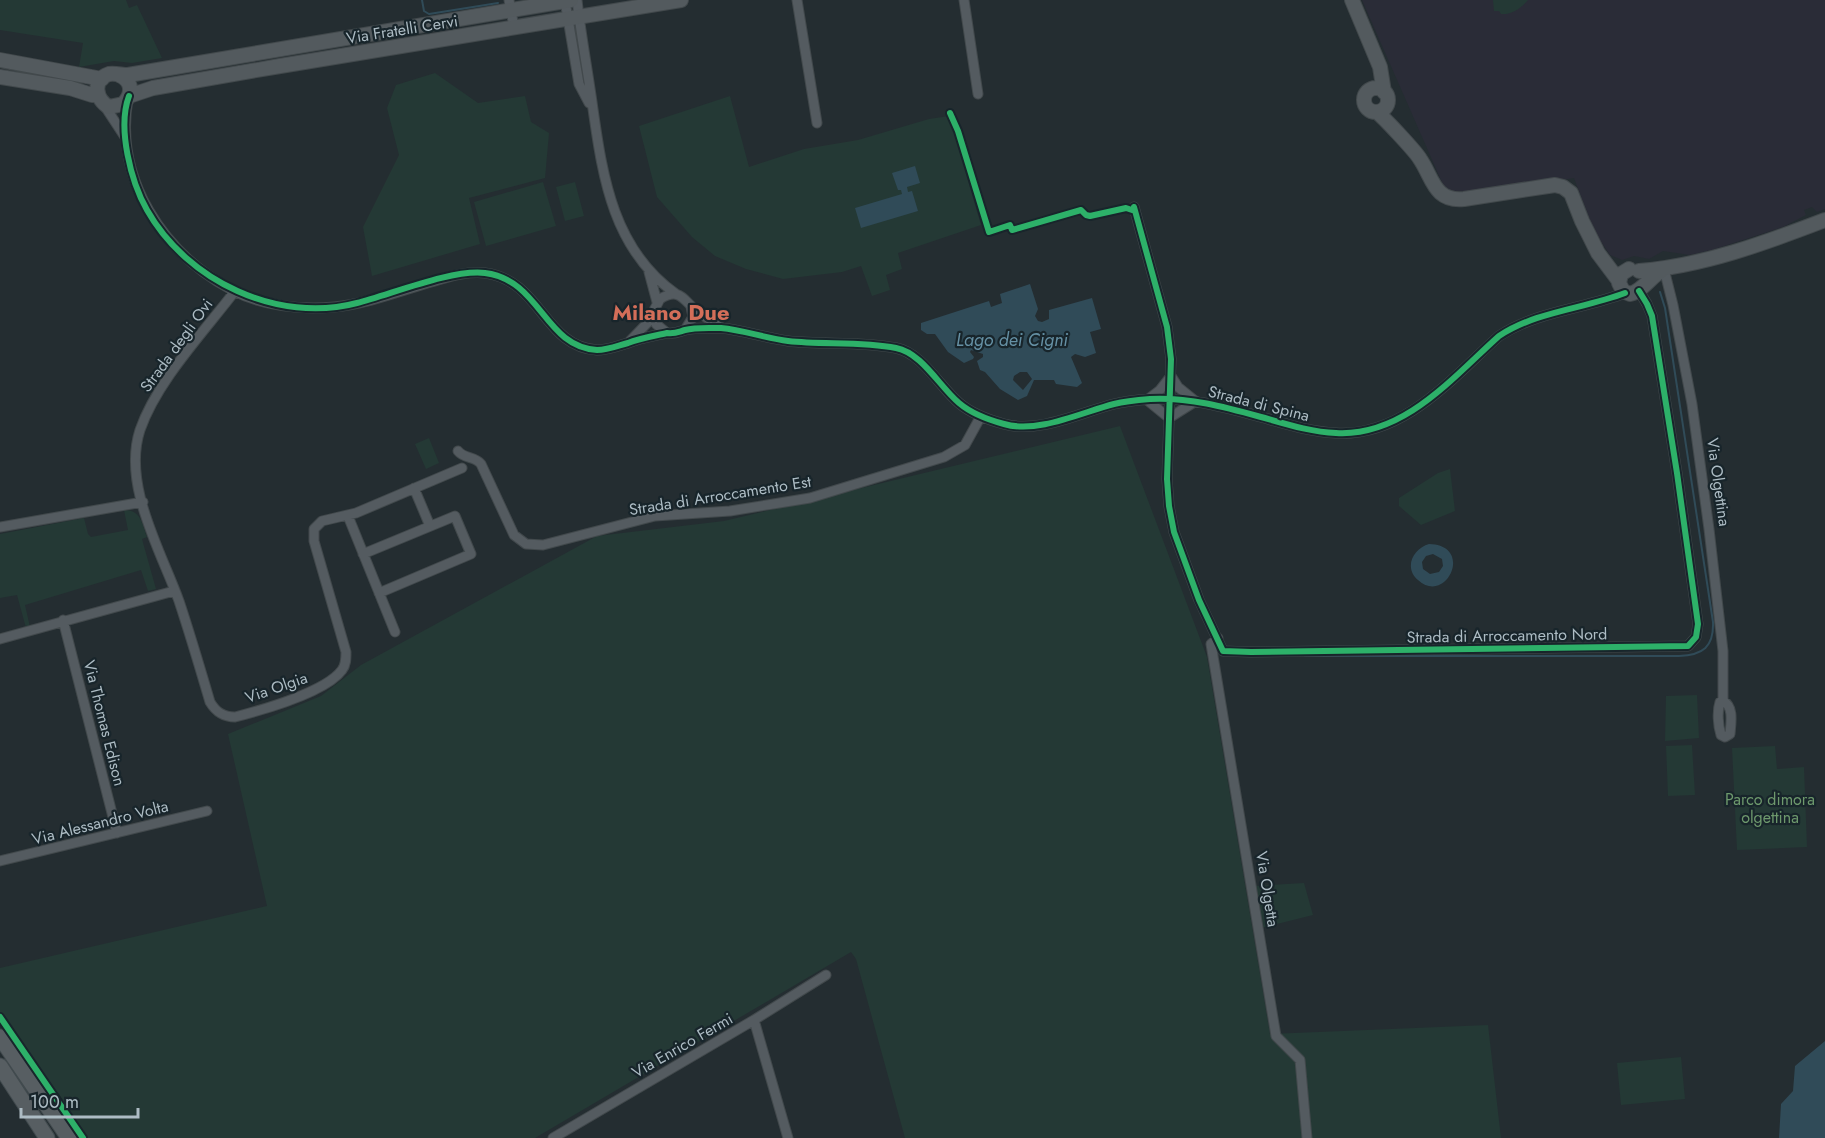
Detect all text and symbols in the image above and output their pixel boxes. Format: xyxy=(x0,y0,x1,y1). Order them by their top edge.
street label: Via Fratelli Cervi xyxy=(345,9,460,50)
street label: Strada degli Ovi xyxy=(135,294,218,397)
district label: Milano Due xyxy=(612,296,730,328)
water label: Lago dei Cigni xyxy=(956,327,1068,353)
street label: Strada di Spina xyxy=(1206,380,1312,427)
street label: Via Olgettina xyxy=(1701,436,1736,528)
street label: Strada di Arroccamento Est xyxy=(627,470,813,521)
street label: Strada di Arroccamento Nord xyxy=(1406,622,1608,649)
street label: Via Thomas Edison xyxy=(78,658,131,788)
street label: Via Olgia xyxy=(242,666,310,709)
park label: Parco dimora olgettina xyxy=(1725,788,1815,829)
street label: Via Alessandro Volta xyxy=(30,794,171,851)
street label: Via Olgetta xyxy=(1250,850,1285,929)
street label: Via Enrico Fermi xyxy=(628,1007,737,1084)
scale bar xyxy=(21,1081,138,1119)
text: 100 m xyxy=(30,1089,79,1115)

